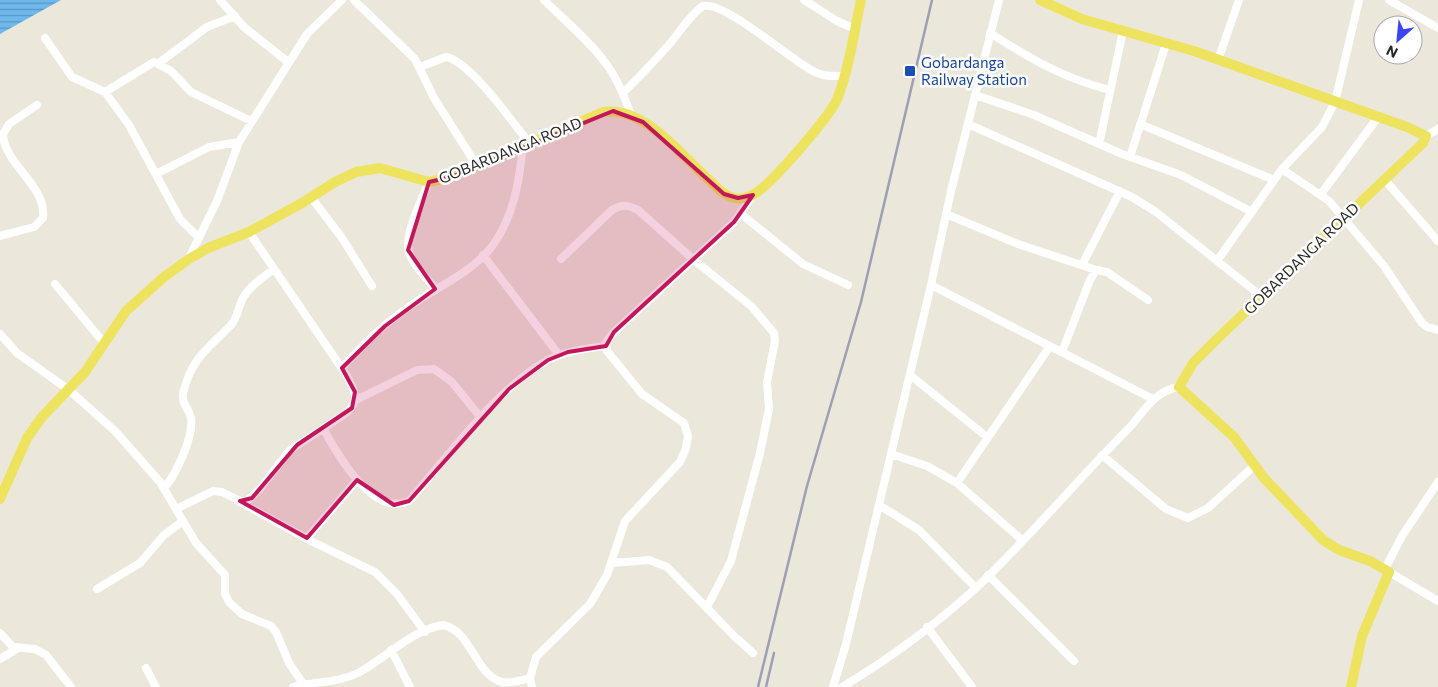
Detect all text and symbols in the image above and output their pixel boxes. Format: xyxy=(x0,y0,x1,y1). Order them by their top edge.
north arrow xyxy=(1373,15,1423,65)
text: N xyxy=(1383,42,1400,62)
place label: Gobardanga Railway Station xyxy=(921,53,1027,88)
marker: Gobardanga Railway Station xyxy=(903,64,917,78)
street label: GOBARDANGA ROAD xyxy=(436,113,584,187)
street label: GOBARDANGA ROAD xyxy=(1240,198,1362,318)

